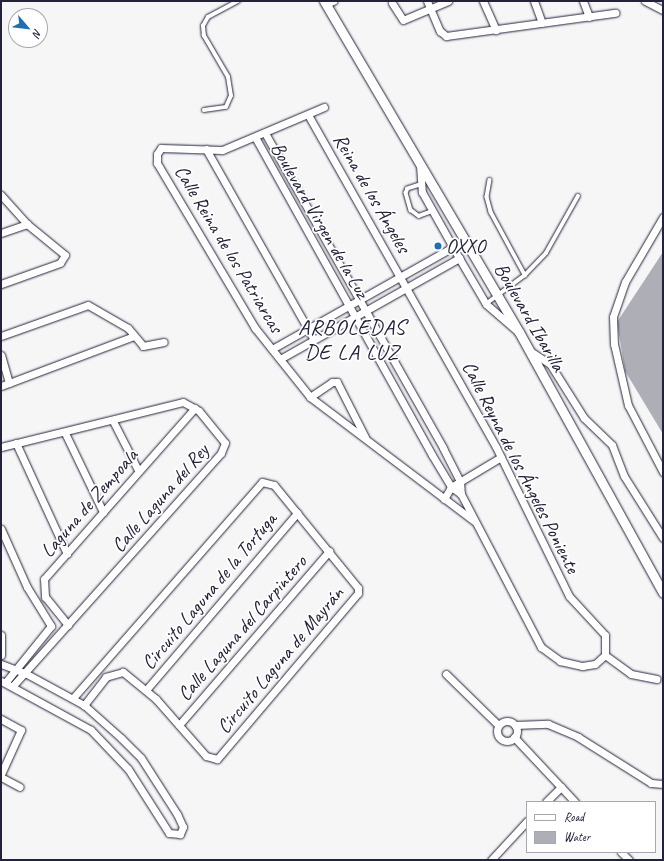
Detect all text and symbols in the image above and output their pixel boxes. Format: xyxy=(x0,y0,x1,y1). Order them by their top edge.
north arrow xyxy=(8,8,48,48)
text: N xyxy=(30,27,45,39)
street label: Reina de los Ángeles xyxy=(328,129,416,257)
street label: Boulevard Virgen de la Luz xyxy=(266,138,374,302)
street label: Calle Reina de los Patriarcas xyxy=(169,160,289,338)
place label: OXXO xyxy=(446,234,485,258)
marker: OXXO xyxy=(433,241,443,251)
street label: Boulevard Ibarilla xyxy=(489,258,571,376)
district label: ARBOLEDAS DE LA LUZ xyxy=(298,314,406,366)
street label: Calle Reyna de los Ángeles Poniente xyxy=(457,357,585,577)
street label: Calle Laguna del Rey xyxy=(106,439,214,557)
street label: Laguna de Zempoala xyxy=(36,444,142,562)
street label: Circuito Laguna de la Tortuga xyxy=(136,507,282,675)
street label: Calle Laguna del Carpintero xyxy=(172,550,312,706)
street label: Circuito Laguna de Mayrán xyxy=(211,582,349,738)
legend xyxy=(526,801,656,853)
text: Road xyxy=(564,809,584,825)
text: Water xyxy=(564,829,590,845)

